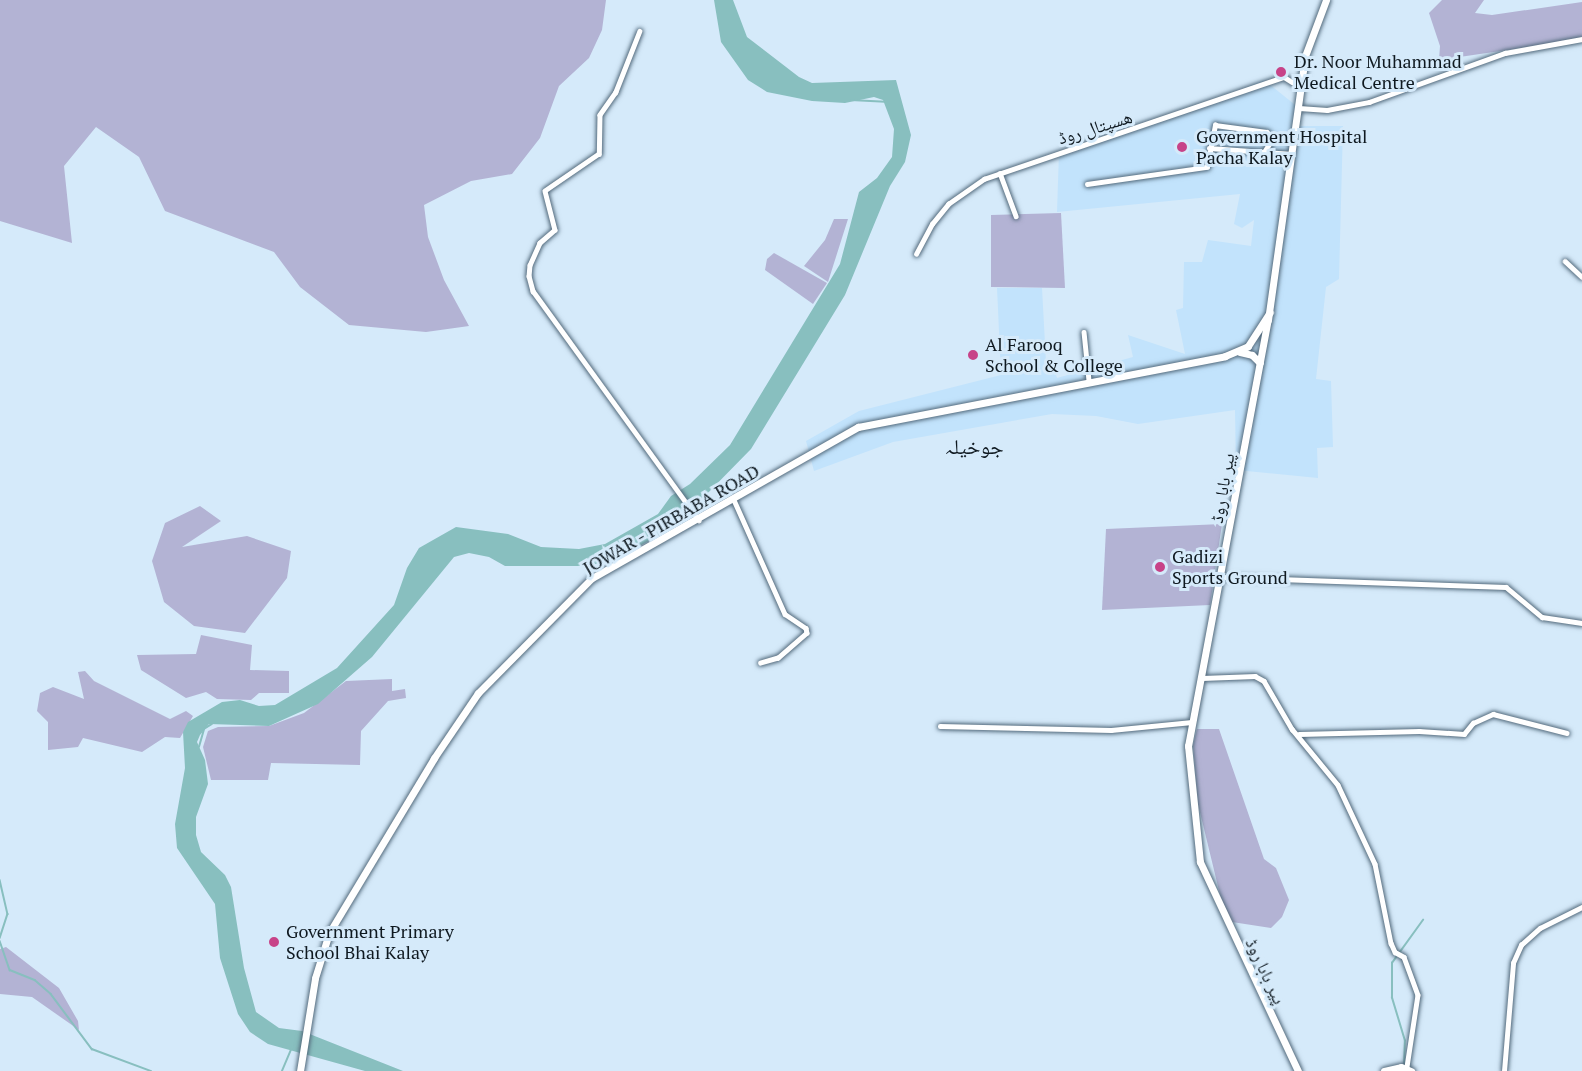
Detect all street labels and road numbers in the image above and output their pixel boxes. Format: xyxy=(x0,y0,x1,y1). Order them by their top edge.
street label: ھسپتال روڈ xyxy=(1055,105,1135,149)
street label: پیر بابا روڈ xyxy=(1205,451,1239,525)
street label: JOWAR - PIRBABA ROAD xyxy=(578,459,764,579)
street label: پیر بابا روڈ xyxy=(1241,934,1291,1008)

